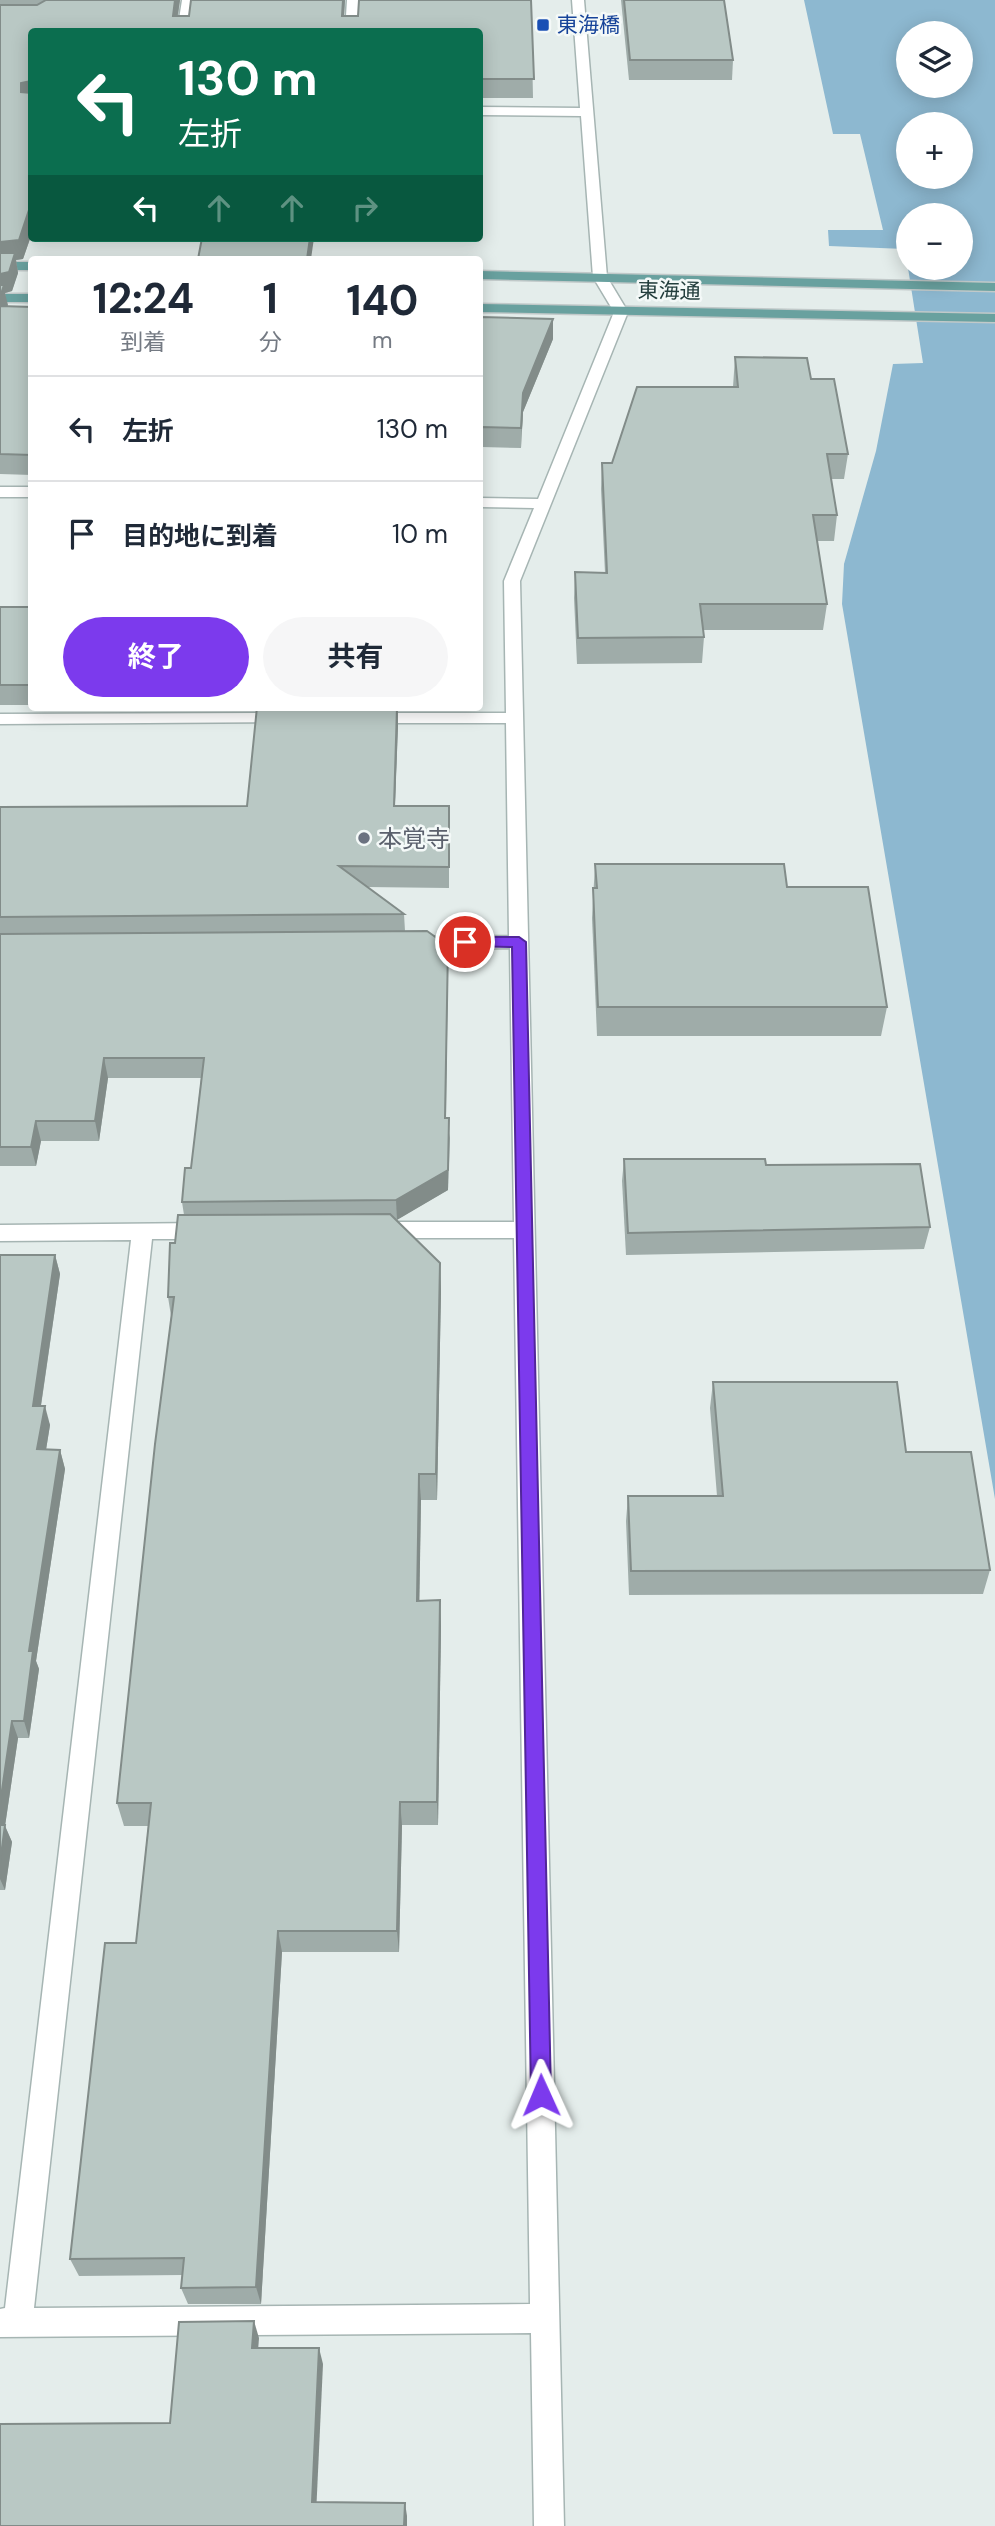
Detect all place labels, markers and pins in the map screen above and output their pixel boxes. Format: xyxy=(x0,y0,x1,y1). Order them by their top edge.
place label: 東海橋 xyxy=(557,11,620,39)
marker: 東海橋 xyxy=(535,17,551,33)
place label: 本覚寺 xyxy=(378,823,450,854)
marker: 本覚寺 xyxy=(356,830,372,846)
pin xyxy=(435,912,495,972)

